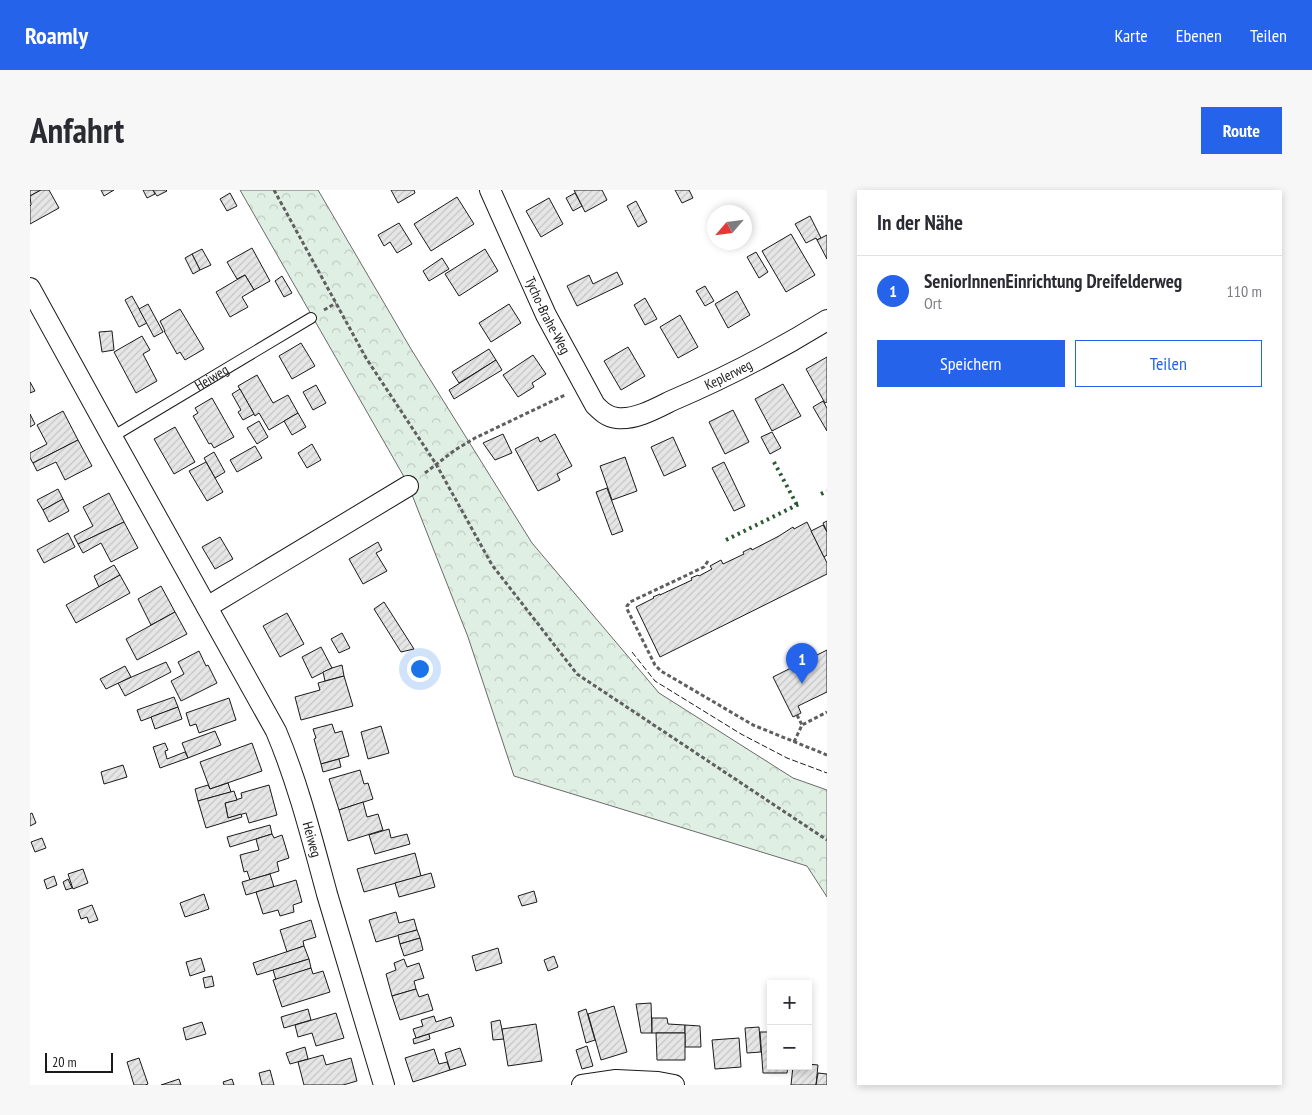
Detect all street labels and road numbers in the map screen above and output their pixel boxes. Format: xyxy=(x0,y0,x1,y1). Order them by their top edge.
street label: Tycho-Brahe-Weg xyxy=(521,274,574,357)
street label: Keplerweg xyxy=(702,355,755,394)
street label: Heiweg xyxy=(191,360,232,394)
street label: Heiweg xyxy=(299,819,326,859)

